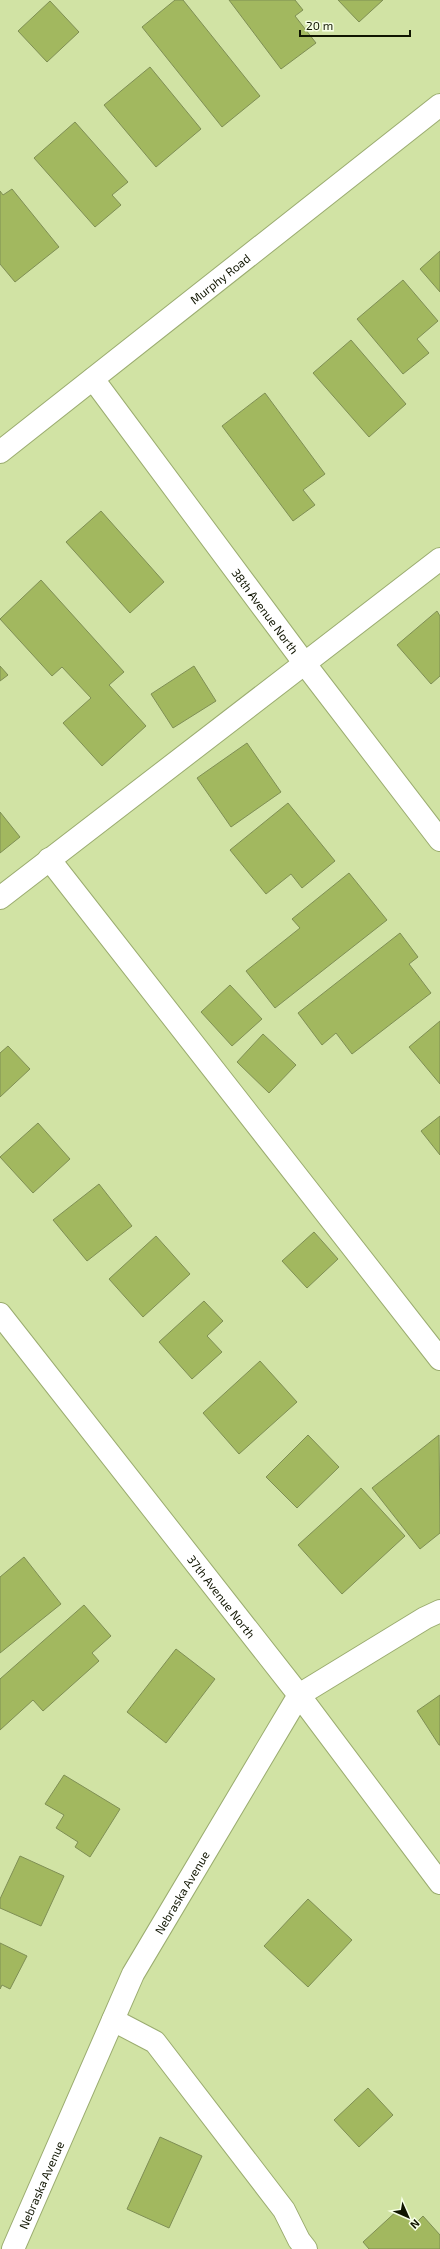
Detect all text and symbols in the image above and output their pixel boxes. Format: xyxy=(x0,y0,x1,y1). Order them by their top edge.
scale bar xyxy=(300,12,410,38)
text: 20 m xyxy=(306,18,333,32)
street label: Murphy Road xyxy=(187,251,253,307)
street label: 38th Avenue North xyxy=(229,566,302,656)
street label: 37th Avenue North xyxy=(185,1552,258,1641)
street label: Nebraska Avenue xyxy=(151,1848,212,1937)
street label: Nebraska Avenue xyxy=(16,2139,66,2231)
north arrow xyxy=(388,2197,428,2237)
text: N xyxy=(408,2217,423,2232)

